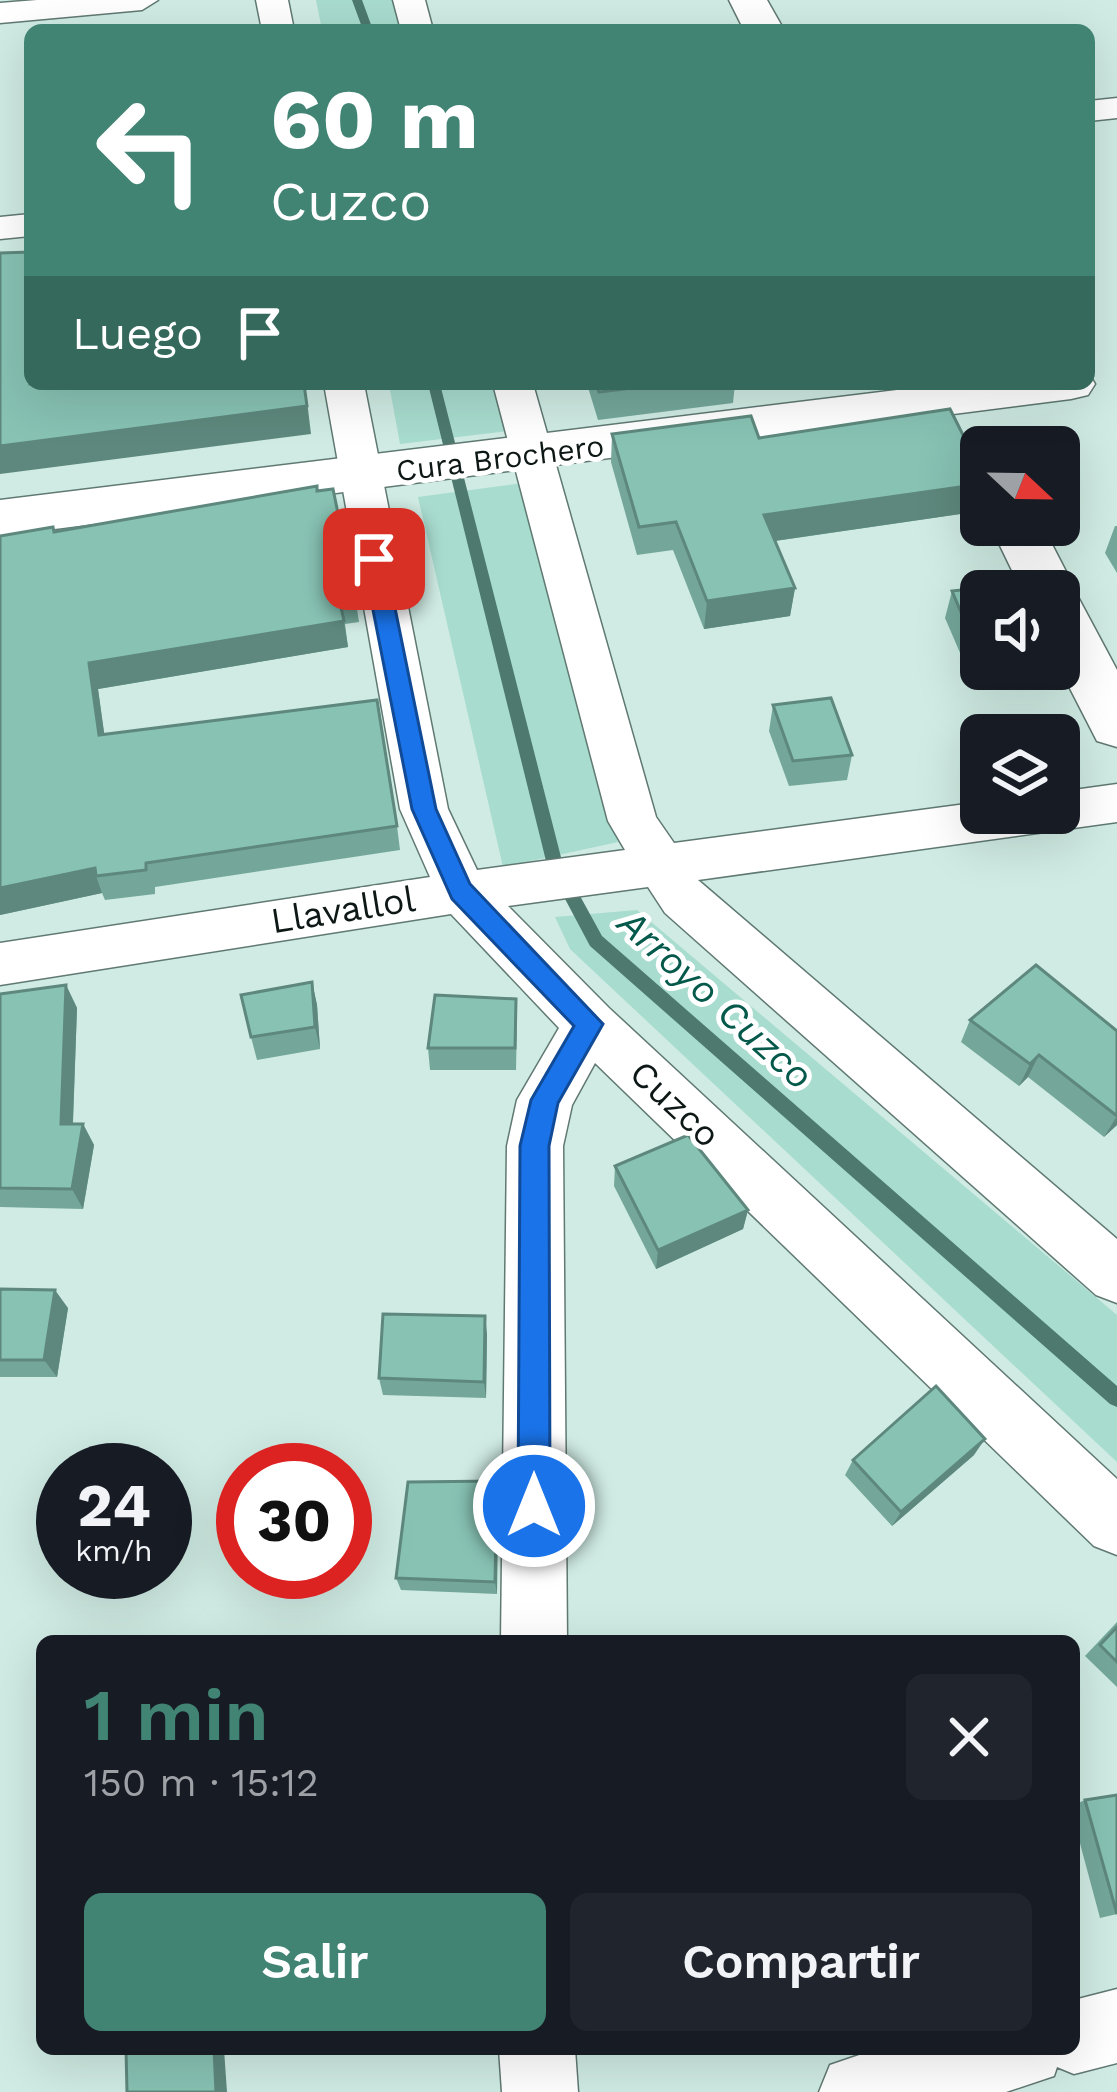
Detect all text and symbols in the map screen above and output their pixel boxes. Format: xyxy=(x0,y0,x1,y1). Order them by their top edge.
text: 60 m xyxy=(270,70,479,168)
icon: left xyxy=(72,72,228,228)
text: Cuzco xyxy=(270,170,431,233)
icon: arrive xyxy=(227,300,293,366)
text: Luego xyxy=(72,307,203,360)
north arrow xyxy=(960,426,1080,546)
map controls xyxy=(960,426,1080,834)
street label: Cura Brochero xyxy=(394,428,606,488)
pin xyxy=(323,508,425,610)
icon: arrive xyxy=(341,526,407,592)
button: sound xyxy=(960,570,1080,690)
button: layers xyxy=(960,714,1080,834)
street label: Llavallol xyxy=(268,878,418,942)
water label: Arroyo Cuzco xyxy=(608,899,823,1098)
street label: Cuzco xyxy=(621,1052,729,1156)
speed limit sign: 30 xyxy=(216,1443,372,1599)
position arrow xyxy=(471,1443,597,1569)
text: 24 xyxy=(77,1470,151,1541)
text: km/h xyxy=(75,1533,153,1568)
text: 1 min xyxy=(84,1673,269,1757)
button: close xyxy=(906,1674,1032,1800)
text: 150 m · 15:12 xyxy=(84,1760,319,1805)
button: Salir xyxy=(84,1893,546,2031)
button: Compartir xyxy=(570,1893,1032,2031)

